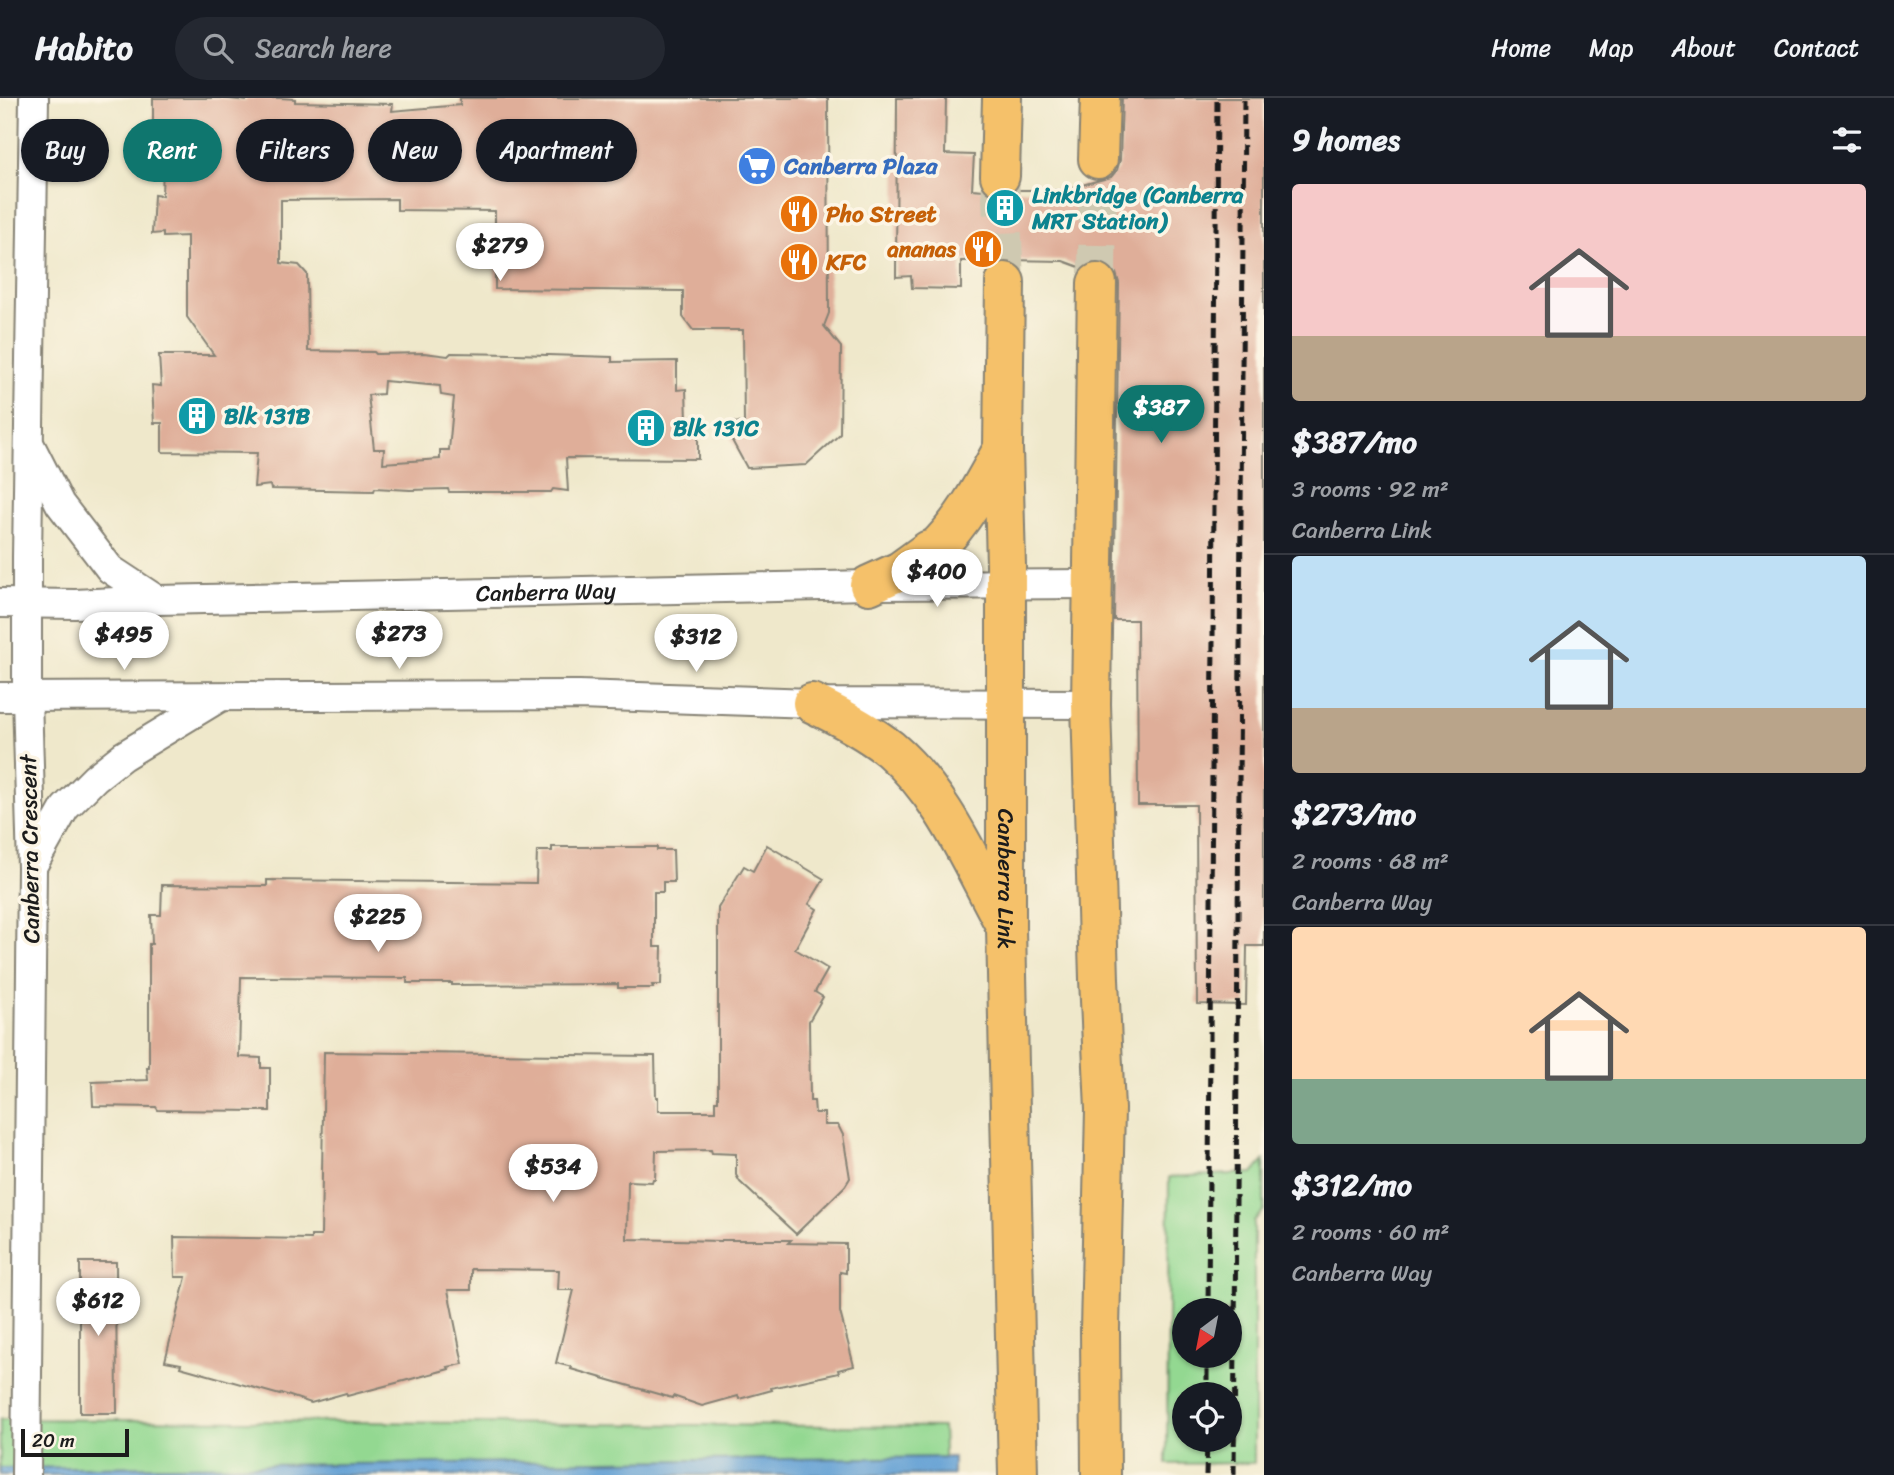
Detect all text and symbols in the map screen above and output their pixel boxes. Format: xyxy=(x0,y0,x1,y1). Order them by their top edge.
search box xyxy=(175,17,665,80)
text: Habito xyxy=(35,19,133,77)
text: Search here xyxy=(255,25,392,71)
text: Home xyxy=(1491,27,1551,69)
text: Map xyxy=(1589,27,1633,69)
text: About xyxy=(1671,27,1736,69)
text: Contact xyxy=(1774,27,1859,69)
icon: search xyxy=(199,29,237,67)
text: 9 homes xyxy=(1292,113,1400,167)
chip: Buy xyxy=(21,119,109,182)
chip: Rent xyxy=(123,119,222,182)
chip: Filters xyxy=(236,119,354,182)
chip: New xyxy=(368,119,462,182)
chip: Apartment xyxy=(476,119,637,182)
icon: filters xyxy=(1828,121,1866,159)
supermarket icon: Canberra Plaza xyxy=(736,145,778,187)
place label: Canberra Plaza xyxy=(783,146,939,187)
place label: Linkbridge (Canberra MRT Station) xyxy=(1031,175,1244,242)
building icon: Linkbridge (Canberra MRT Station) xyxy=(984,187,1026,229)
restaurant icon: Pho Street xyxy=(778,193,820,235)
place label: Pho Street xyxy=(826,194,937,235)
pin: $279 xyxy=(459,223,541,283)
text: $279 xyxy=(472,225,528,266)
restaurant icon: ananas xyxy=(962,228,1004,270)
place label: ananas xyxy=(886,229,957,270)
icon: home xyxy=(1516,230,1642,356)
restaurant icon: KFC xyxy=(778,241,820,283)
place label: KFC xyxy=(825,242,867,283)
pin: $387 xyxy=(1120,386,1202,445)
text: $387 xyxy=(1133,387,1189,428)
building icon: Blk 131B xyxy=(176,395,218,437)
place label: Blk 131B xyxy=(224,396,311,437)
building icon: Blk 131C xyxy=(625,407,667,449)
place label: Blk 131C xyxy=(673,408,760,449)
text: $387/mo xyxy=(1292,415,1417,469)
text: 3 rooms · 92 m² xyxy=(1292,469,1449,510)
text: Canberra Link xyxy=(1292,510,1432,551)
pin: $400 xyxy=(896,550,978,609)
text: $400 xyxy=(908,551,966,592)
street label: Canberra Way xyxy=(475,570,616,614)
icon: home xyxy=(1516,602,1642,728)
pin: $495 xyxy=(83,612,165,672)
pin: $273 xyxy=(358,612,440,671)
text: $273 xyxy=(372,613,426,654)
text: $495 xyxy=(95,614,153,655)
pin: $312 xyxy=(655,614,737,674)
text: $312 xyxy=(670,616,722,657)
street label: Canberra Crescent xyxy=(8,753,52,944)
text: $273/mo xyxy=(1292,787,1416,841)
street label: Canberra Link xyxy=(985,809,1027,950)
text: 2 rooms · 68 m² xyxy=(1292,841,1449,882)
text: Canberra Way xyxy=(1292,882,1432,923)
pin: $225 xyxy=(337,894,419,954)
text: $225 xyxy=(350,896,406,937)
icon: home xyxy=(1516,973,1642,1099)
pin: $534 xyxy=(512,1144,594,1204)
text: $534 xyxy=(525,1146,581,1187)
text: $312/mo xyxy=(1292,1158,1412,1212)
text: 2 rooms · 60 m² xyxy=(1292,1212,1450,1253)
text: Canberra Way xyxy=(1292,1253,1432,1294)
pin: $612 xyxy=(57,1278,139,1338)
text: $612 xyxy=(72,1280,124,1321)
north arrow xyxy=(1172,1298,1242,1368)
map controls xyxy=(1172,1298,1242,1452)
button: locate xyxy=(1172,1382,1242,1452)
text: 20 m xyxy=(32,1424,75,1457)
scale bar xyxy=(21,1426,130,1458)

